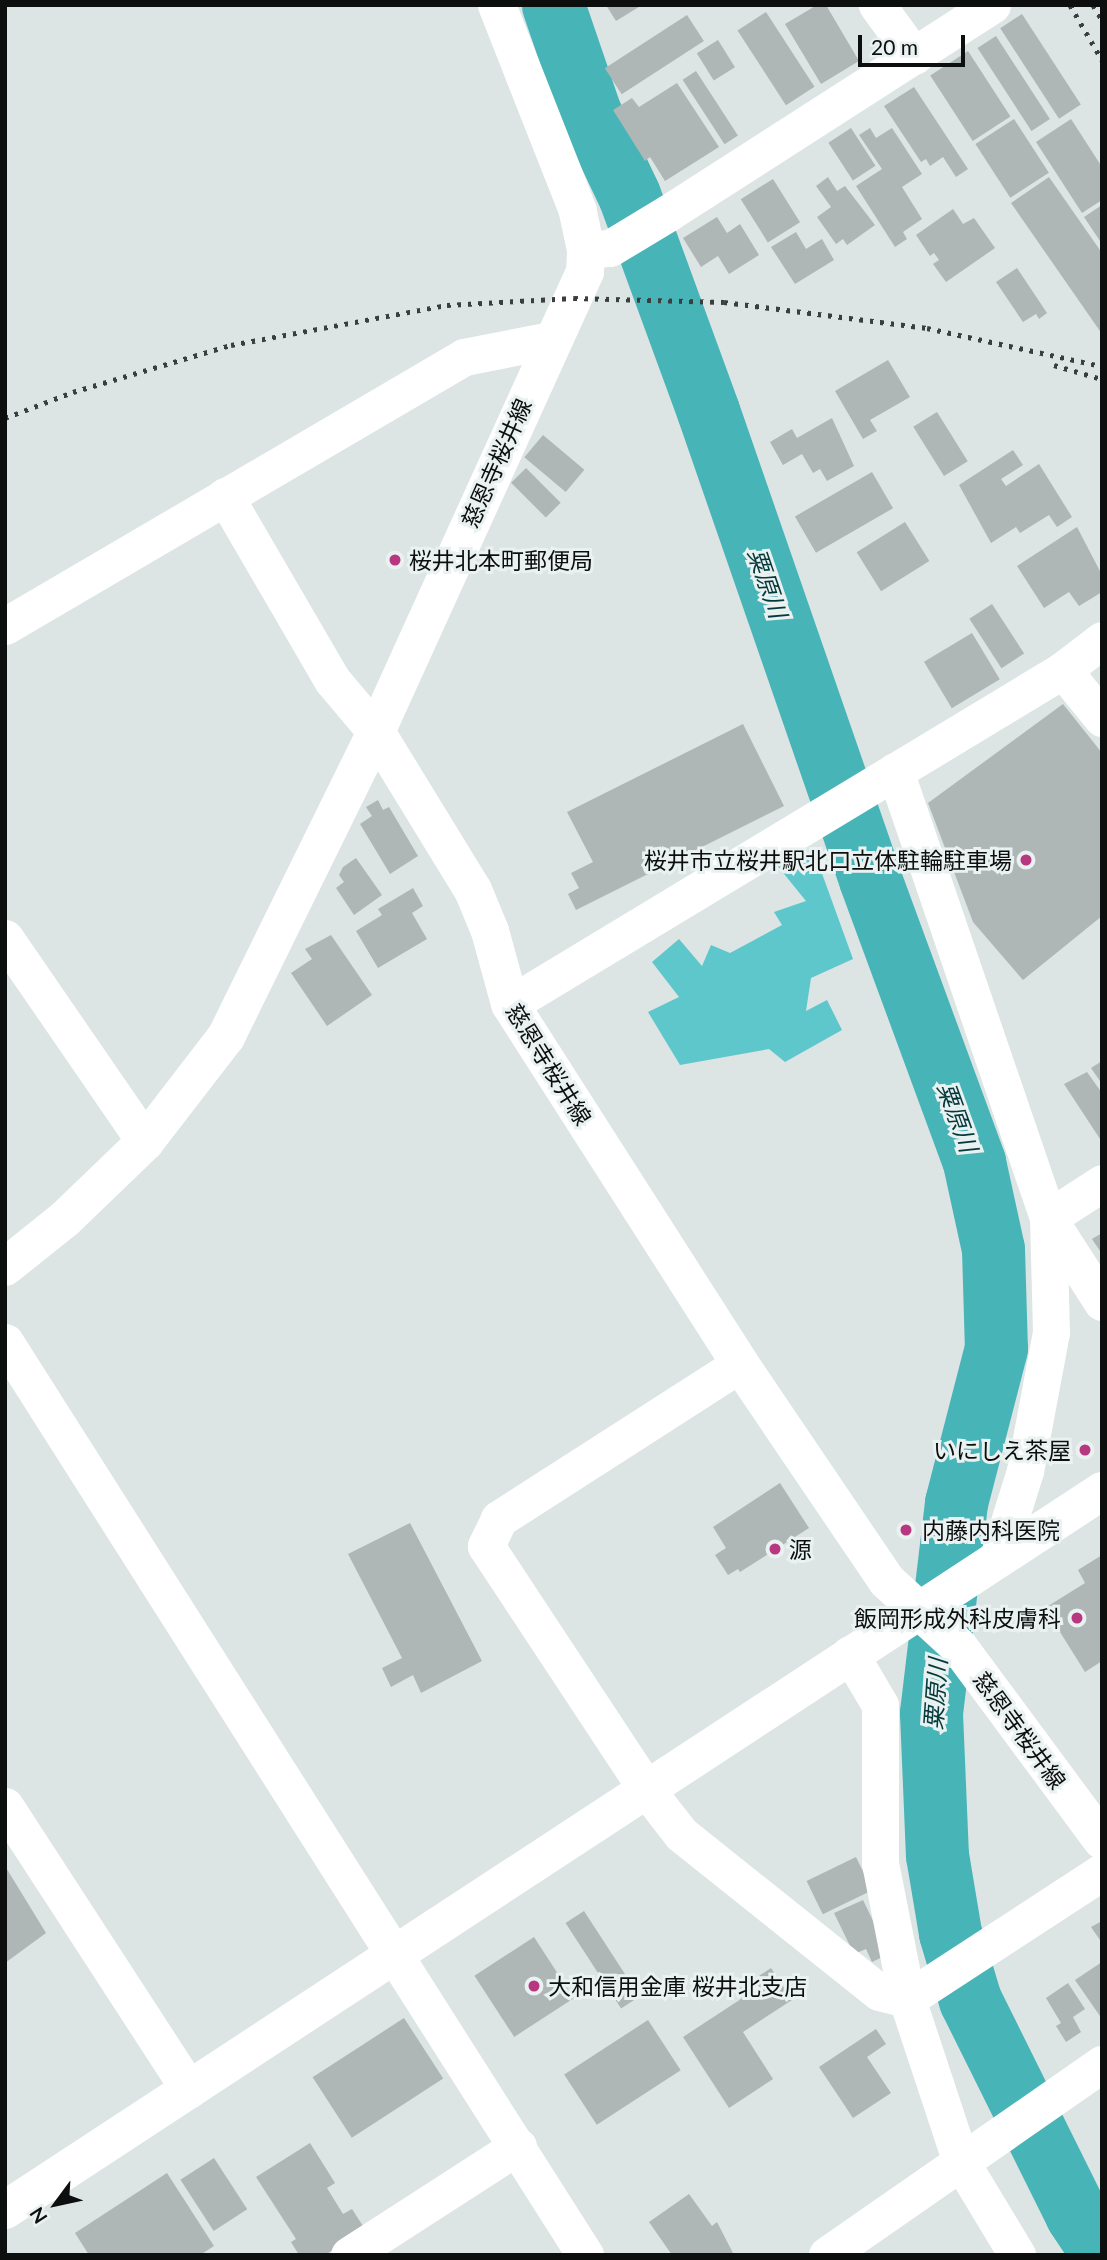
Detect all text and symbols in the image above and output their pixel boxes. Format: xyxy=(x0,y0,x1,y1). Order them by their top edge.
scale bar xyxy=(862,21,969,65)
text: 20 m xyxy=(871,34,918,59)
street label: 慈恩寺桜井線 xyxy=(455,394,537,532)
water label: 粟原川 xyxy=(743,544,793,622)
place label: 桜井北本町郵便局 xyxy=(409,546,593,574)
marker: 桜井北本町郵便局 xyxy=(387,552,403,568)
place label: 桜井市立桜井駅北口立体駐輪駐車場 xyxy=(644,846,1012,874)
marker: 桜井市立桜井駅北口立体駐輪駐車場 xyxy=(1018,852,1034,868)
street label: 慈恩寺桜井線 xyxy=(501,998,597,1130)
water label: 粟原川 xyxy=(932,1078,984,1156)
place label: いにしえ茶屋 xyxy=(933,1436,1071,1464)
marker: いにしえ茶屋 xyxy=(1077,1442,1093,1458)
place label: 内藤内科医院 xyxy=(922,1516,1060,1544)
marker: 内藤内科医院 xyxy=(896,1520,916,1540)
place label: 源 xyxy=(789,1535,812,1563)
marker: 源 xyxy=(767,1541,783,1557)
place label: 飯岡形成外科皮膚科 xyxy=(854,1604,1061,1632)
marker: 飯岡形成外科皮膚科 xyxy=(1067,1608,1087,1628)
water label: 粟原川 xyxy=(918,1657,952,1731)
street label: 慈恩寺桜井線 xyxy=(968,1666,1072,1794)
place label: 大和信用金庫 桜井北支店 xyxy=(548,1972,807,2000)
marker: 大和信用金庫 桜井北支店 xyxy=(526,1978,542,1994)
north arrow xyxy=(21,2169,91,2239)
text: N xyxy=(24,2203,52,2228)

